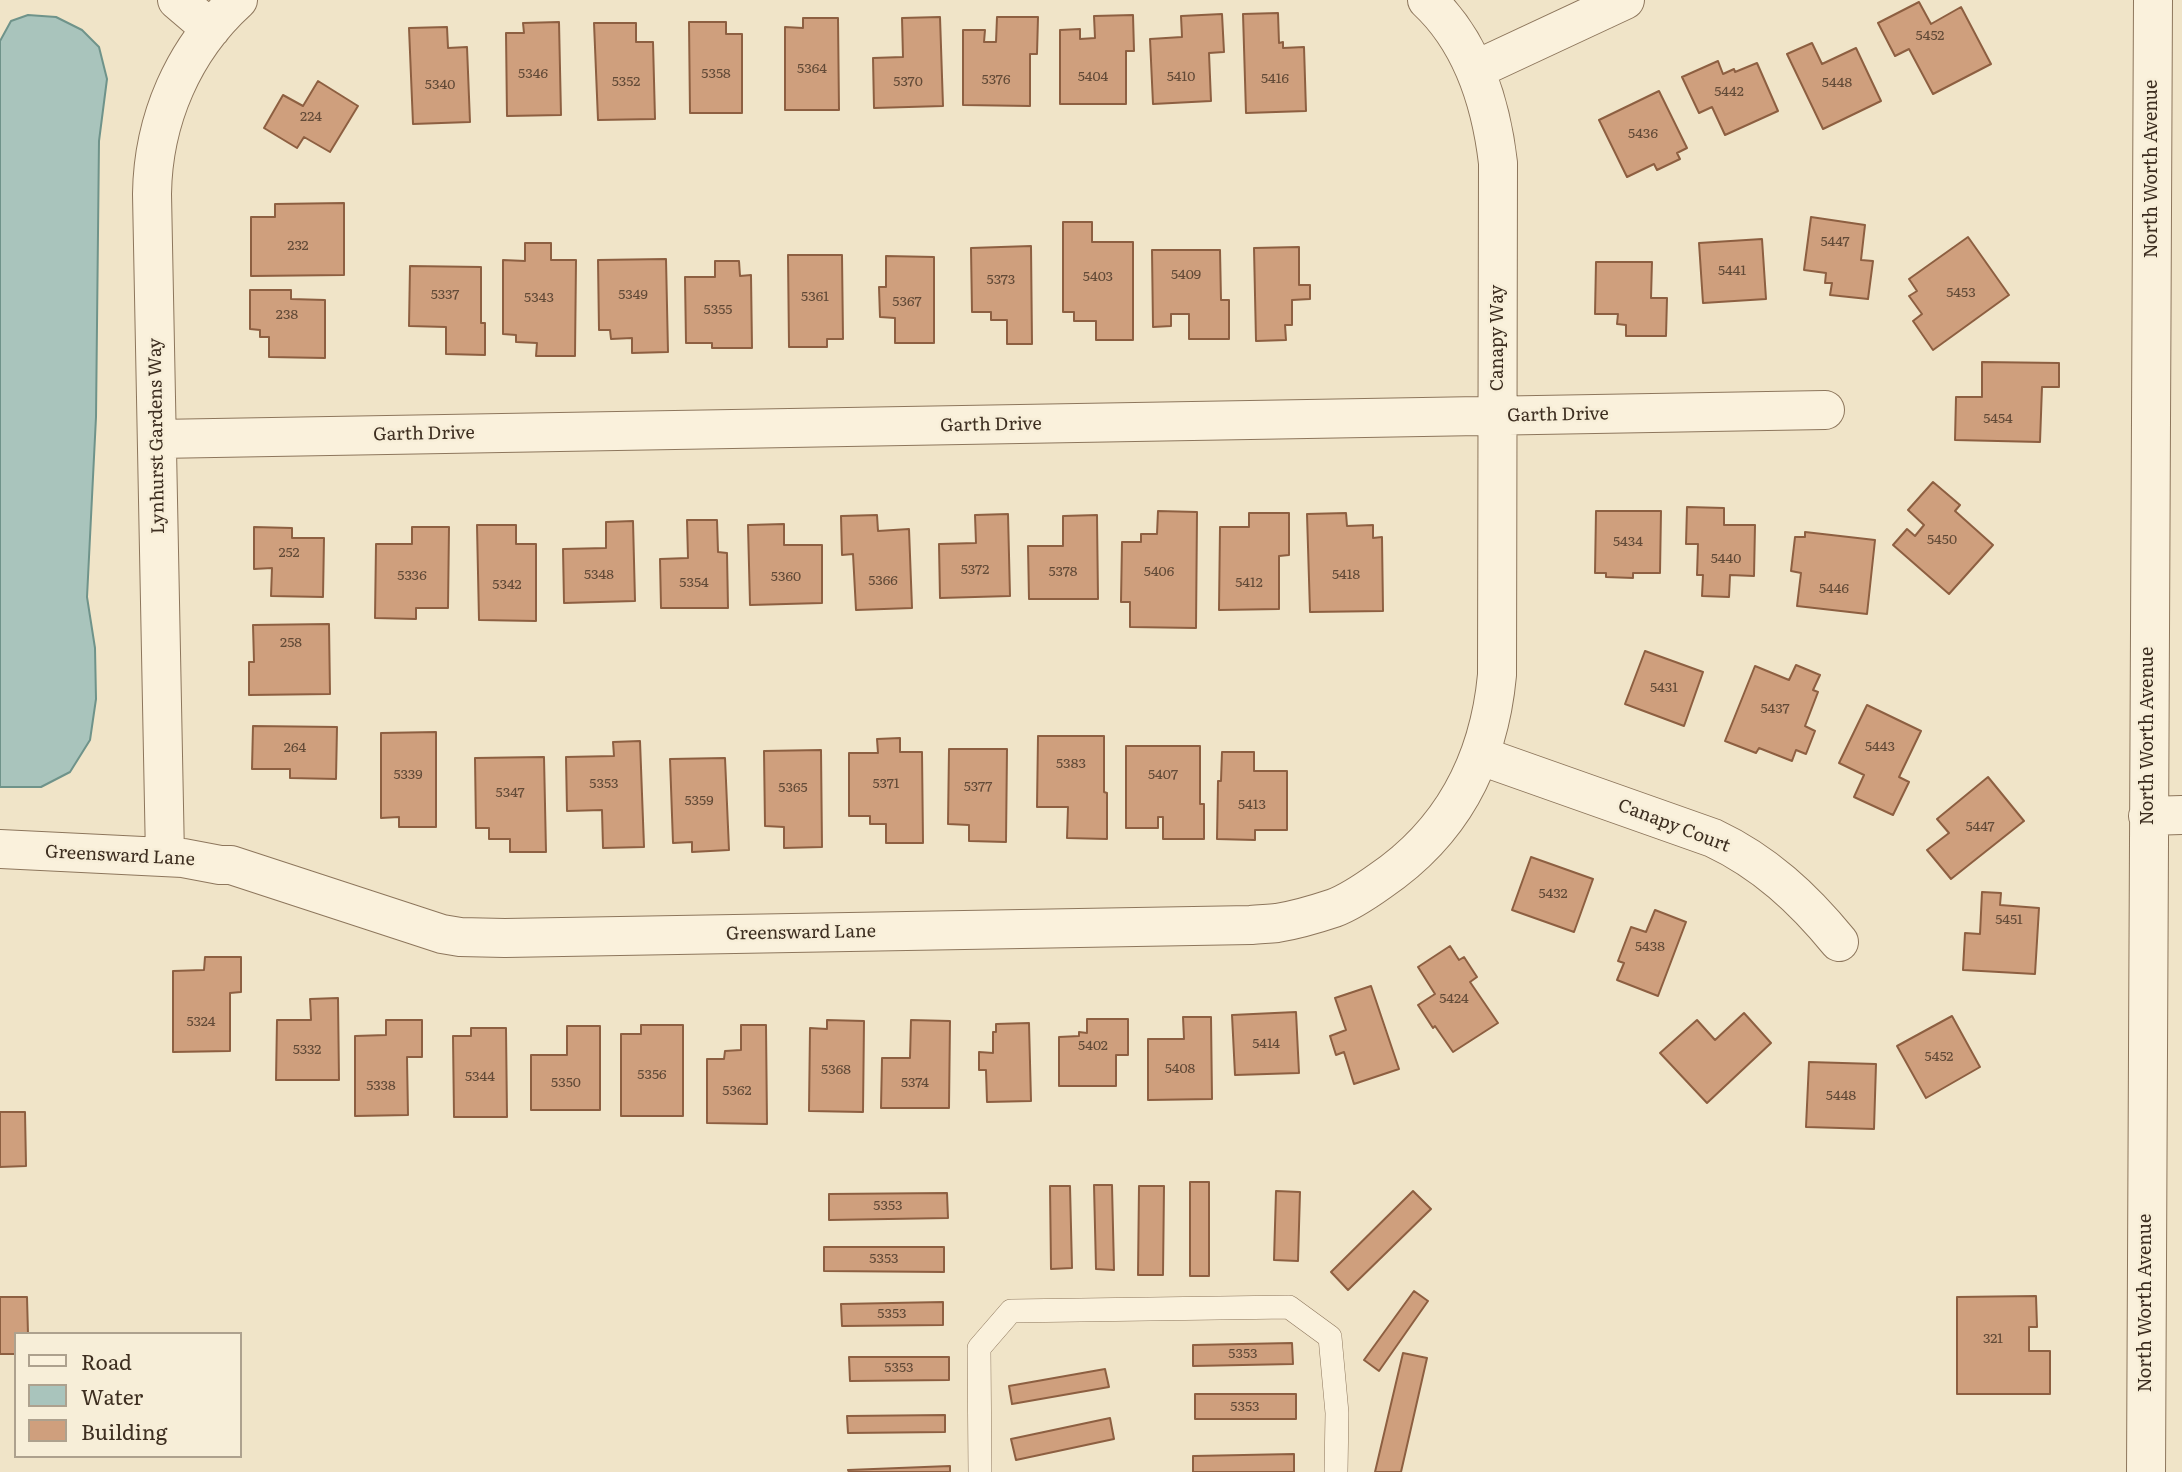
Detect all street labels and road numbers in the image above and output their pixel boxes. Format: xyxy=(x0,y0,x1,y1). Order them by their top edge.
street label: North Worth Avenue xyxy=(2141,80,2163,258)
street label: Canapy Way xyxy=(1487,285,1509,391)
street label: Lynhurst Gardens Way xyxy=(144,338,170,534)
street label: Garth Drive xyxy=(1507,403,1609,427)
street label: Garth Drive xyxy=(940,413,1042,437)
street label: Garth Drive xyxy=(373,422,475,446)
street label: North Worth Avenue xyxy=(2137,647,2159,825)
street label: Canapy Court xyxy=(1615,795,1733,857)
street label: Greensward Lane xyxy=(44,841,196,871)
street label: Greensward Lane xyxy=(726,921,876,945)
street label: North Worth Avenue xyxy=(2135,1214,2157,1392)

